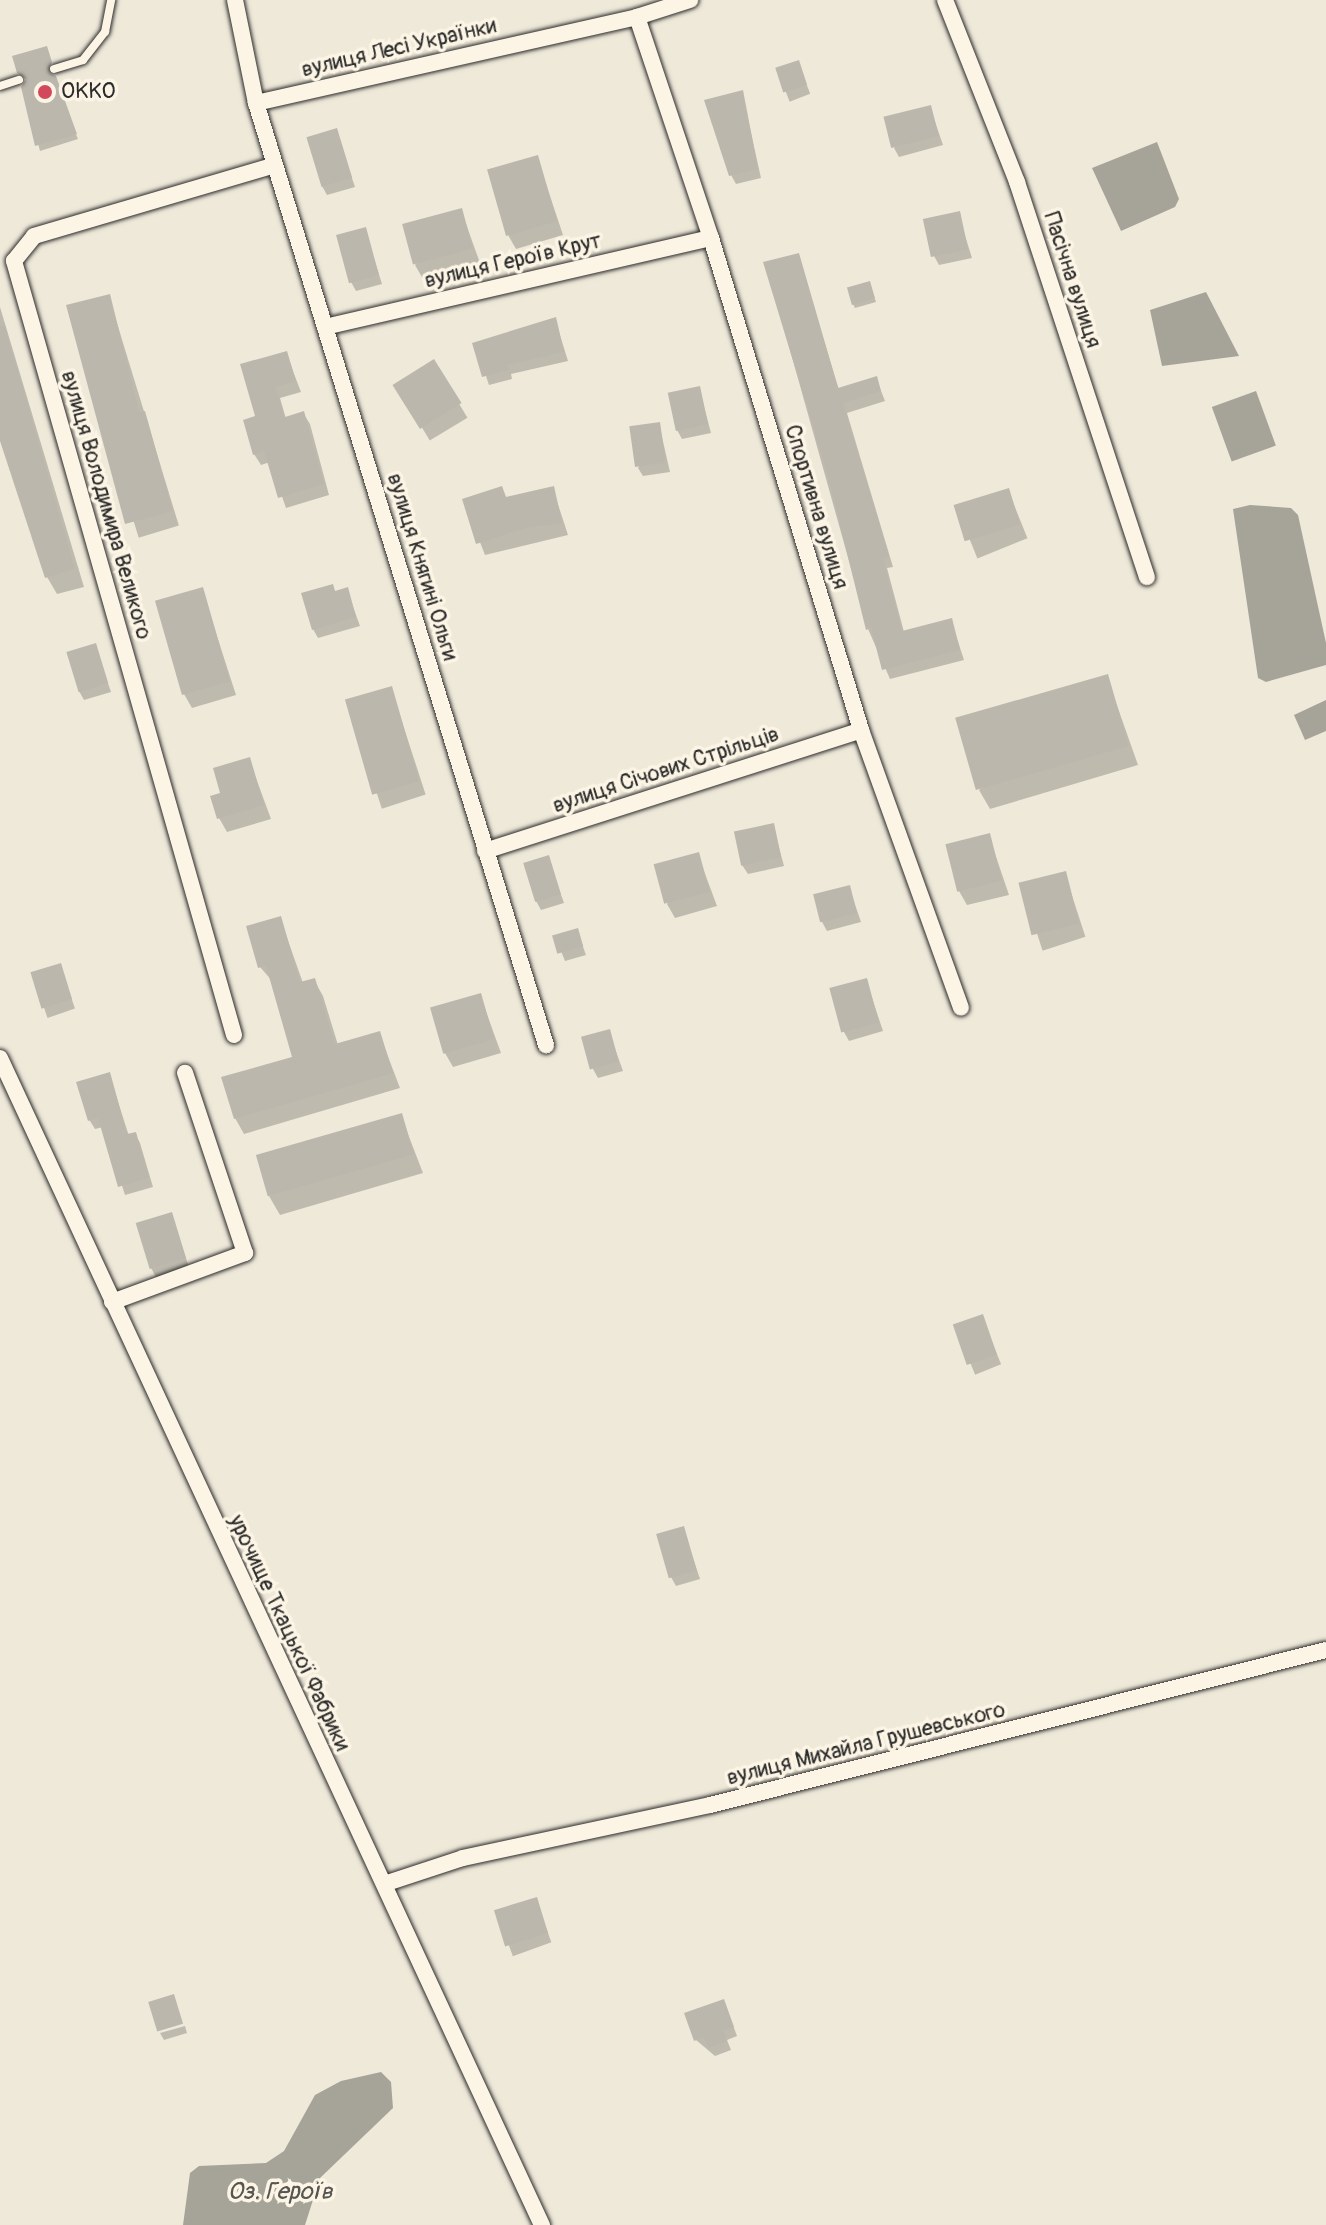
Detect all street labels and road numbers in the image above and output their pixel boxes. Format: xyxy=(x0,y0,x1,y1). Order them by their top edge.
street label: вулиця Лесі Українки xyxy=(299,13,499,83)
street label: Пасічна вулиця xyxy=(1038,209,1106,351)
street label: вулиця Героїв Крут xyxy=(422,228,604,294)
street label: вулиця Володимира Великого xyxy=(55,368,157,642)
street label: Спортивна вулиця xyxy=(778,422,854,592)
street label: вулиця Княгині Ольги xyxy=(381,470,463,664)
street label: вулиця Січових Стрільців xyxy=(550,721,782,819)
street label: урочище Ткацької Фабрики xyxy=(223,1511,355,1755)
street label: вулиця Михайла Грушевського xyxy=(724,1697,1008,1791)

